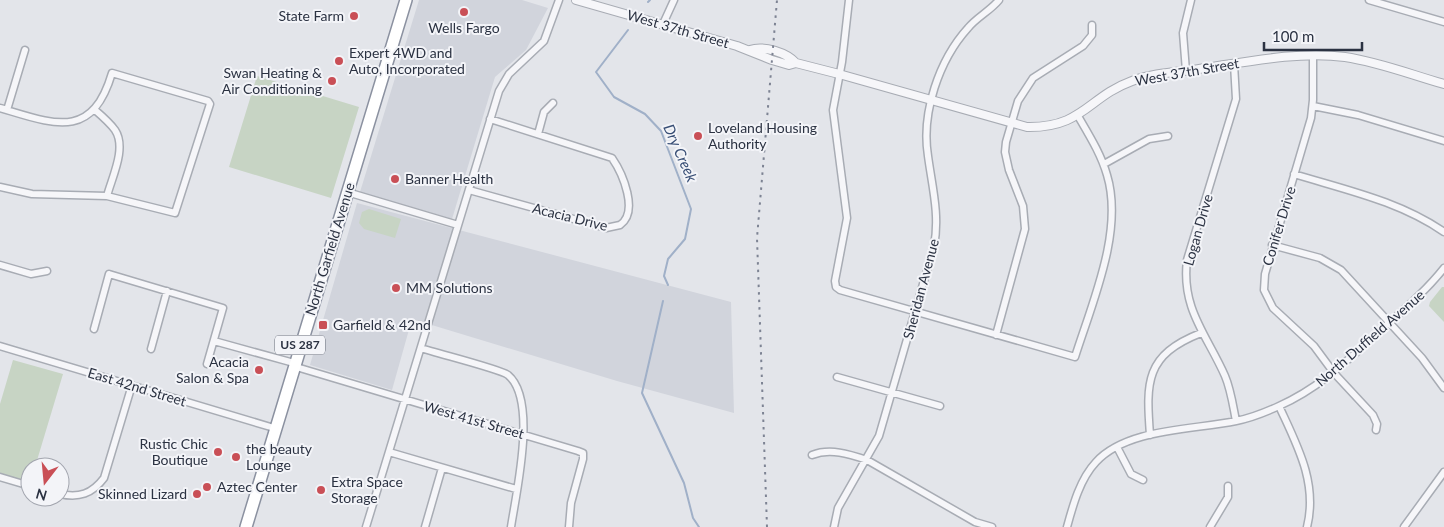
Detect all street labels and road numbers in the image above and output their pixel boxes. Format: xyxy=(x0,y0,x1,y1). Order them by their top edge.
street label: West 37th Street xyxy=(625,6,731,51)
street label: West 37th Street xyxy=(1134,54,1240,89)
street label: North Garfield Avenue xyxy=(301,180,358,317)
street label: Conifer Drive xyxy=(1258,184,1299,268)
street label: Logan Drive xyxy=(1179,192,1216,268)
street label: Acacia Drive xyxy=(531,199,609,234)
street label: Sheridan Avenue xyxy=(899,237,942,341)
street label: North Duffield Avenue xyxy=(1312,286,1428,390)
road number: US 287 xyxy=(275,336,325,354)
street label: East 42nd Street xyxy=(86,363,188,410)
street label: West 41st Street xyxy=(422,397,526,442)

